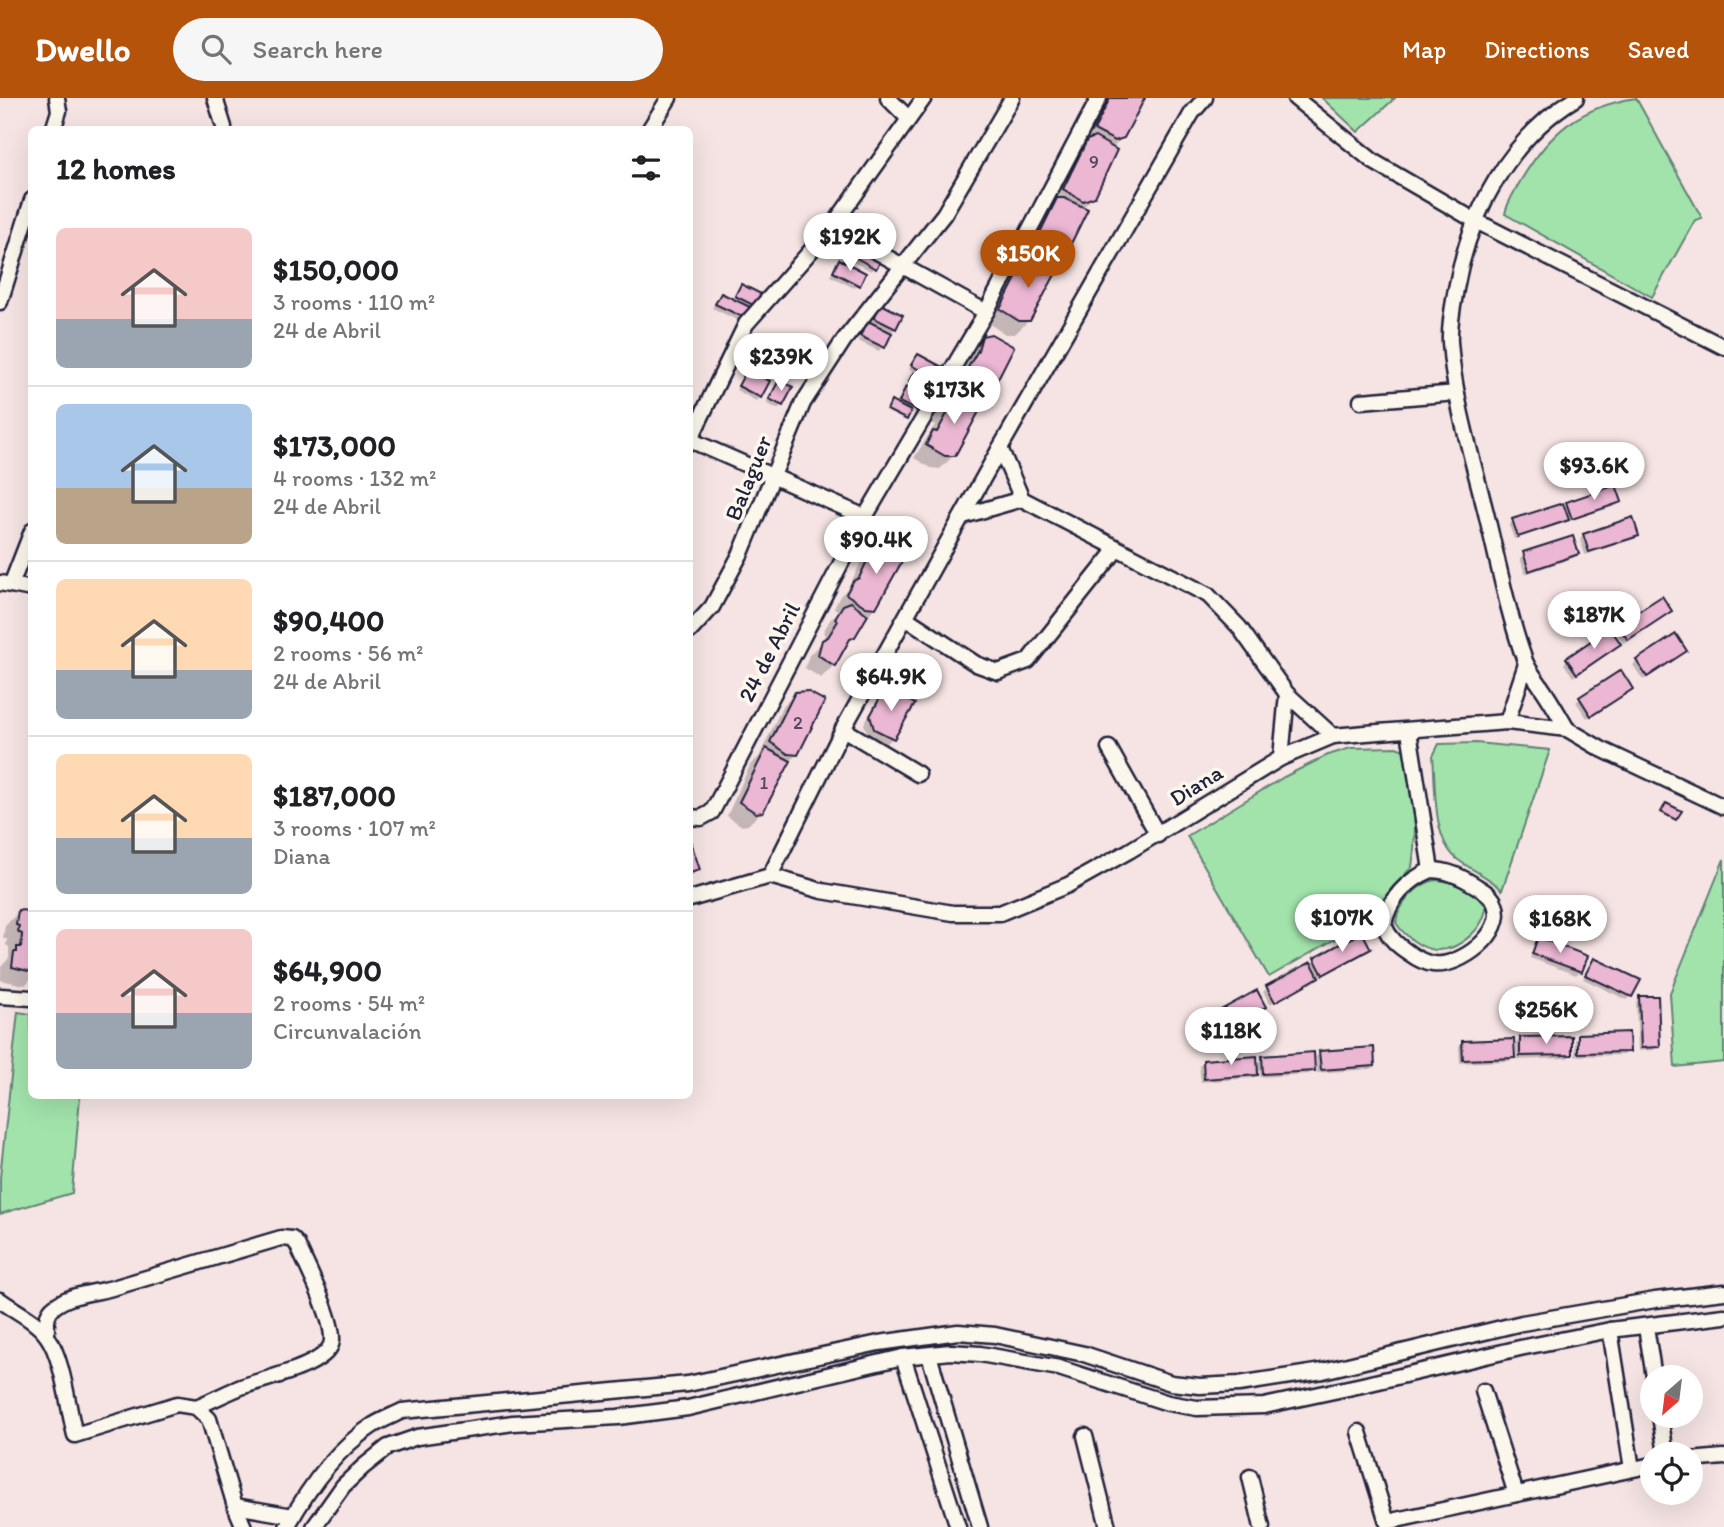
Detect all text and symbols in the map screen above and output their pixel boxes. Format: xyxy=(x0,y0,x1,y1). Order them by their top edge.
search box xyxy=(173,18,663,81)
text: Dwello xyxy=(35,30,131,69)
icon: search xyxy=(197,30,235,68)
text: Search here xyxy=(253,33,383,65)
text: Map xyxy=(1402,35,1446,64)
text: Directions xyxy=(1484,35,1590,64)
text: Saved xyxy=(1628,35,1689,64)
icon: filters xyxy=(627,149,665,187)
text: 12 homes xyxy=(56,150,176,187)
house number: 9 xyxy=(1089,150,1099,173)
pin: $192K xyxy=(801,214,899,273)
text: $192K xyxy=(819,222,881,250)
pin: $150K xyxy=(979,230,1077,290)
text: $150K xyxy=(996,239,1060,267)
text: $150,000 xyxy=(273,251,399,288)
icon: home xyxy=(112,256,196,340)
text: 3 rooms · 110 m² xyxy=(273,288,435,316)
text: 24 de Abril xyxy=(273,316,381,344)
pin: $239K xyxy=(732,334,830,393)
text: $239K xyxy=(749,342,813,370)
pin: $173K xyxy=(905,366,1003,426)
text: $173K xyxy=(924,375,984,403)
text: $173,000 xyxy=(273,427,396,464)
street label: Balaguer xyxy=(718,431,778,525)
icon: home xyxy=(112,432,196,516)
pin: $93.6K xyxy=(1537,442,1651,502)
text: $93.6K xyxy=(1560,451,1628,479)
text: 4 rooms · 132 m² xyxy=(273,464,436,492)
text: 24 de Abril xyxy=(273,492,381,520)
pin: $90.4K xyxy=(819,517,933,576)
text: $90.4K xyxy=(840,525,912,553)
pin: $187K xyxy=(1545,592,1643,651)
street label: 24 de Abril xyxy=(732,597,806,706)
text: $187K xyxy=(1563,600,1625,628)
text: $90,400 xyxy=(273,602,384,639)
icon: home xyxy=(112,607,196,691)
text: 2 rooms · 56 m² xyxy=(273,639,424,667)
pin: $64.9K xyxy=(834,654,948,713)
text: $64.9K xyxy=(856,662,926,690)
text: 24 de Abril xyxy=(273,667,381,695)
house number: 2 xyxy=(793,711,803,734)
street label: Diana xyxy=(1164,758,1228,812)
house number: 1 xyxy=(760,771,769,794)
text: $187,000 xyxy=(273,777,396,814)
icon: home xyxy=(112,782,196,866)
text: 3 rooms · 107 m² xyxy=(273,814,436,842)
text: Diana xyxy=(273,842,330,870)
pin: $107K xyxy=(1293,894,1391,954)
pin: $168K xyxy=(1511,896,1609,955)
text: $107K xyxy=(1311,903,1373,931)
text: $168K xyxy=(1529,904,1591,932)
text: $64,900 xyxy=(273,952,382,989)
icon: home xyxy=(112,957,196,1041)
pin: $256K xyxy=(1497,986,1595,1046)
text: 2 rooms · 54 m² xyxy=(273,989,425,1017)
text: $256K xyxy=(1515,995,1577,1023)
pin: $118K xyxy=(1182,1007,1280,1067)
text: $118K xyxy=(1201,1016,1261,1044)
text: Circunvalación xyxy=(273,1017,421,1045)
north arrow xyxy=(1640,1365,1703,1428)
map controls xyxy=(1640,1365,1703,1505)
button: locate xyxy=(1640,1442,1703,1505)

